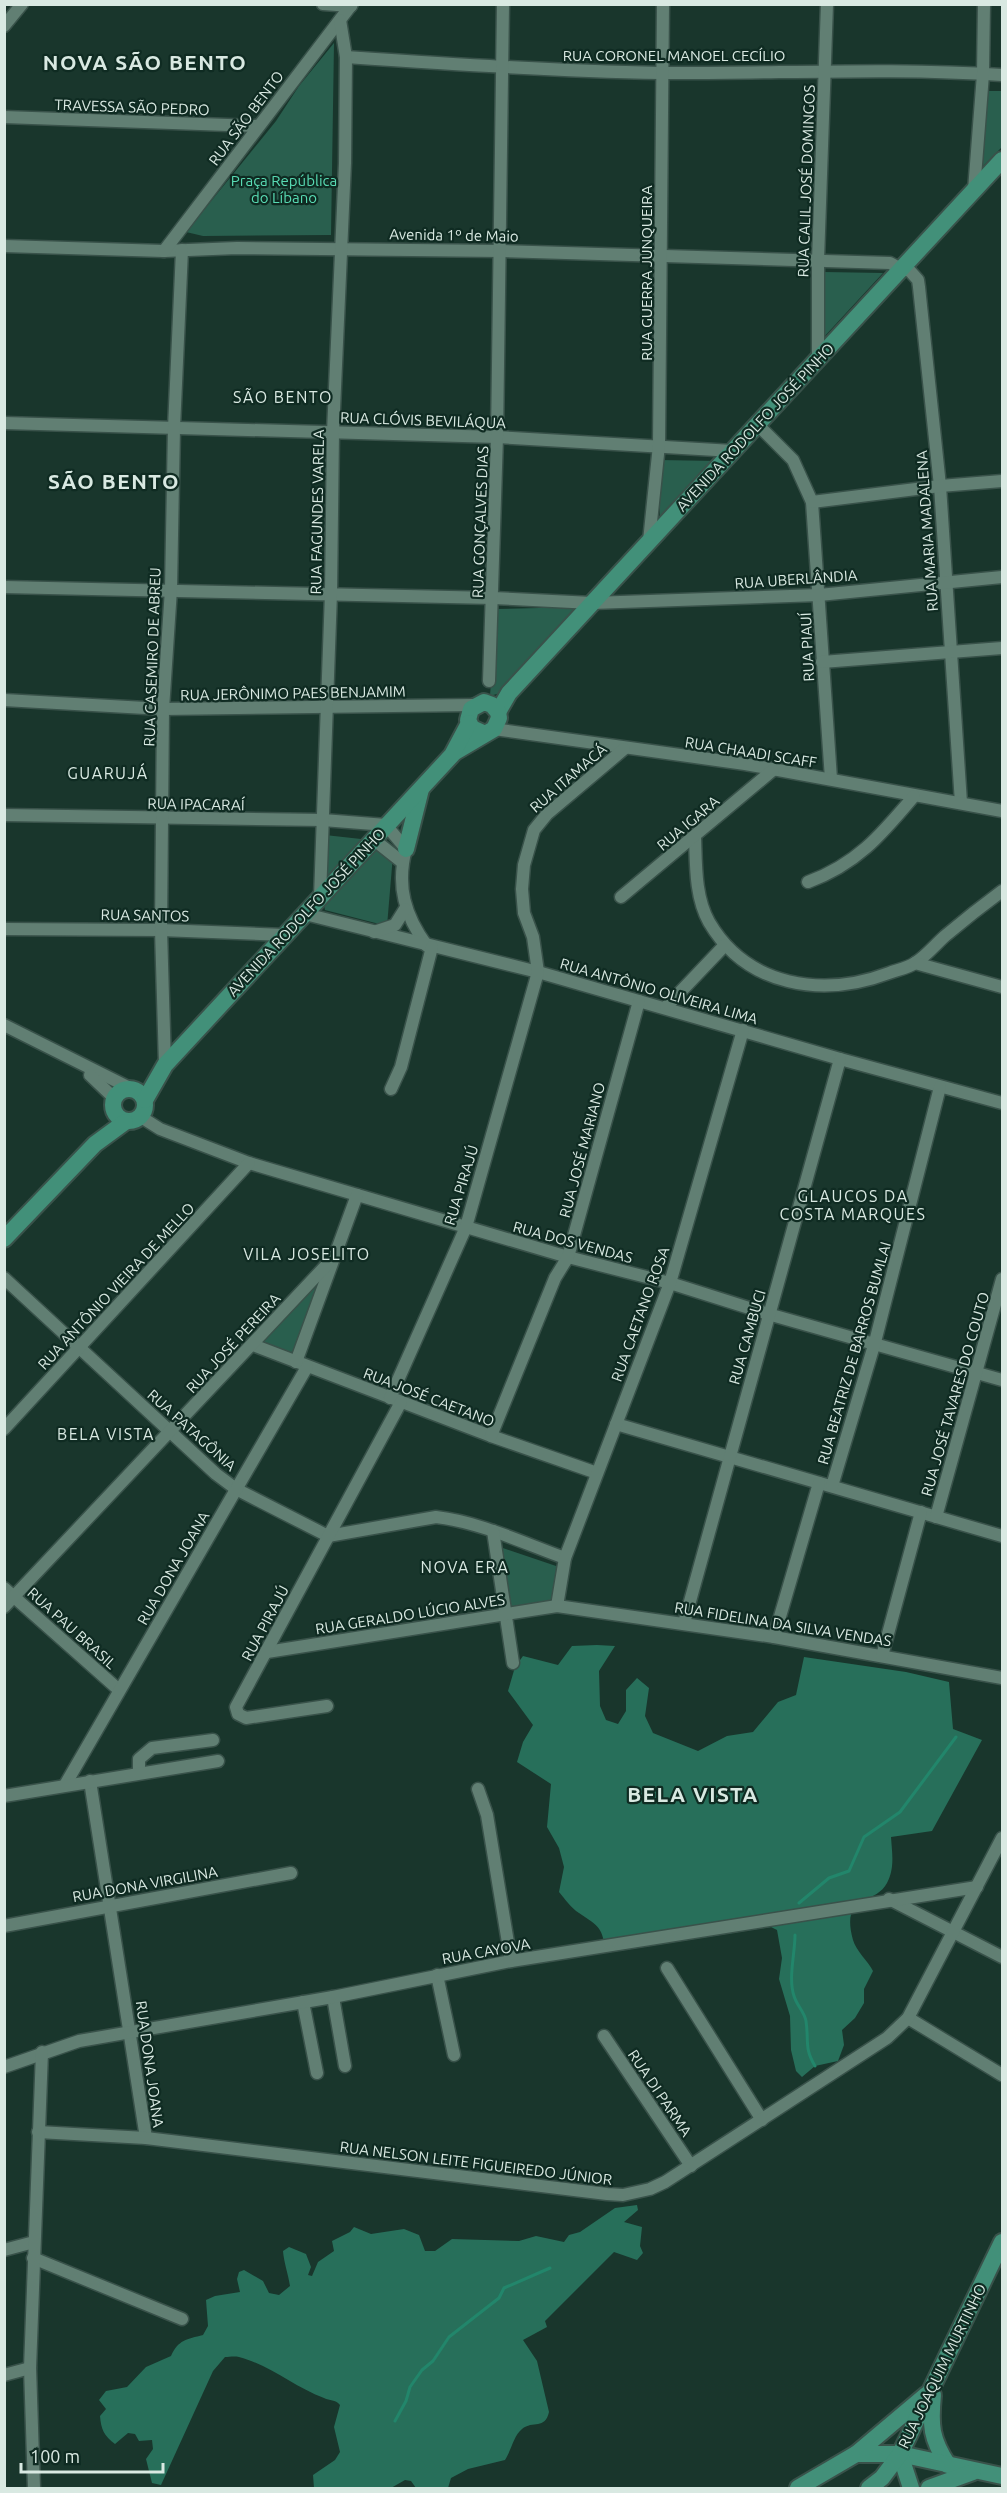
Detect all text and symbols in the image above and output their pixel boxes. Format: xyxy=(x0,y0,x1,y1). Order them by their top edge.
street label: RUA CORONEL MANOEL CECÍLIO xyxy=(563,47,785,64)
district label: NOVA SÃO BENTO xyxy=(43,50,247,74)
street label: RUA SÃO BENTO xyxy=(205,67,287,169)
street label: RUA CALIL JOSÉ DOMINGOS xyxy=(794,84,818,278)
street label: TRAVESSA SÃO PEDRO xyxy=(54,96,210,118)
park label: Praça República do Líbano xyxy=(231,172,337,206)
street label: RUA GUERRA JUNQUEIRA xyxy=(638,185,655,361)
street label: Avenida 1º de Maio xyxy=(389,225,519,245)
street label: AVENIDA RODOLFO JOSÉ PINHO xyxy=(673,340,837,514)
district label: SÃO BENTO xyxy=(233,387,333,406)
street label: RUA CLÓVIS BEVILÁQUA xyxy=(340,409,506,431)
street label: RUA FAGUNDES VARELA xyxy=(307,429,327,595)
street label: RUA GONÇALVES DIAS xyxy=(469,446,491,598)
street label: RUA MARIA MADALENA xyxy=(913,450,941,612)
district label: SÃO BENTO xyxy=(48,469,180,493)
street label: RUA UBERLÂNDIA xyxy=(734,566,858,592)
street label: RUA CASEMIRO DE ABREU xyxy=(140,567,164,747)
street label: RUA PIAUÍ xyxy=(797,612,817,682)
street label: RUA JERÔNIMO PAES BENJAMIM xyxy=(180,683,406,703)
street label: RUA CHAADI SCAFF xyxy=(684,733,818,771)
street label: RUA ITAMACÁ xyxy=(526,740,610,816)
district label: GUARUJÁ xyxy=(67,762,149,782)
street label: RUA IGARA xyxy=(653,792,723,854)
street label: RUA IPACARAÍ xyxy=(147,795,245,813)
street label: AVENIDA RODOLFO JOSÉ PINHO xyxy=(224,825,388,999)
street label: RUA SANTOS xyxy=(101,906,190,924)
street label: RUA ANTÔNIO OLIVEIRA LIMA xyxy=(558,955,760,1027)
street label: RUA JOSÉ MARIANO xyxy=(556,1080,608,1220)
street label: RUA PIRAJÚ xyxy=(441,1143,481,1227)
district label: GLAUCOS DA COSTA MARQUES xyxy=(780,1187,926,1223)
street label: RUA ANTÔNIO VIEIRA DE MELLO xyxy=(34,1199,198,1373)
street label: RUA DOS VENDAS xyxy=(511,1218,635,1266)
street label: RUA BEATRIZ DE BARROS BUMLAI xyxy=(814,1240,894,1466)
street label: RUA CAETANO ROSA xyxy=(608,1244,672,1384)
district label: VILA JOSELITO xyxy=(243,1245,371,1263)
street label: RUA CAMBUCI xyxy=(725,1288,769,1386)
street label: RUA JOSÉ PEREIRA xyxy=(182,1289,284,1396)
street label: RUA JOSÉ TAVARES DO COUTO xyxy=(918,1290,992,1498)
street label: RUA JOSÉ CAETANO xyxy=(361,1364,497,1430)
street label: RUA PATAGÔNIA xyxy=(144,1386,240,1474)
district label: BELA VISTA xyxy=(57,1425,155,1443)
street label: RUA DONA JOANA xyxy=(134,1508,212,1628)
district label: NOVA ERA xyxy=(421,1558,509,1576)
street label: RUA PIRAJÚ xyxy=(238,1582,292,1664)
street label: RUA PAU BRASIL xyxy=(24,1584,120,1672)
street label: RUA GERALDO LÚCIO ALVES xyxy=(314,1591,506,1637)
street label: RUA FIDELINA DA SILVA VENDAS xyxy=(673,1598,893,1650)
district label: BELA VISTA xyxy=(627,1782,759,1806)
street label: RUA DONA VIRGILINA xyxy=(71,1863,219,1905)
street label: RUA CAYOVA xyxy=(441,1935,532,1967)
street label: RUA DONA JOANA xyxy=(133,1999,167,2129)
street label: RUA DI PARMA xyxy=(625,2046,695,2140)
street label: RUA NELSON LEITE FIGUEIREDO JÚNIOR xyxy=(339,2138,613,2188)
street label: RUA JOAQUIM MURTINHO xyxy=(895,2281,989,2451)
scale bar xyxy=(21,2436,164,2474)
text: 100 m xyxy=(30,2446,80,2466)

